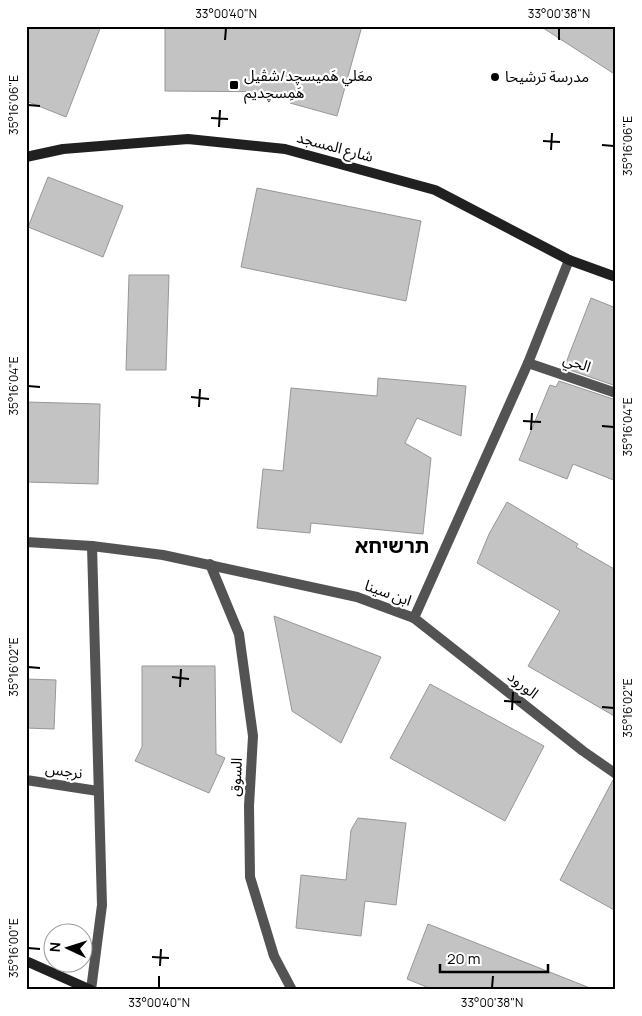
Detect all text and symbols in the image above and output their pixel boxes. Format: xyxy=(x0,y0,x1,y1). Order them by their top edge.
text: 33°00'40"N xyxy=(195,5,257,22)
text: 33°00'38"N xyxy=(528,5,590,22)
place label: معَلي هَميسچد/شڤيل هَمِسچديم xyxy=(244,65,373,104)
place label: مدرسة ترشيحا xyxy=(505,66,589,87)
marker: مدرسة ترشيحا xyxy=(489,71,501,83)
text: 35°16'06"E xyxy=(5,75,22,135)
marker: معَلي هَميسچد/شڤيل هَمِسچديم xyxy=(228,79,240,91)
text: 35°16'06"E xyxy=(619,116,636,176)
street label: شارع المسجد xyxy=(294,126,376,169)
street label: الحي xyxy=(560,348,594,378)
text: 35°16'04"E xyxy=(5,356,22,416)
text: 35°16'04"E xyxy=(619,397,636,457)
district label: תרשיחא xyxy=(355,532,429,559)
street label: ابن سينا xyxy=(362,574,415,611)
text: 35°16'02"E xyxy=(5,637,22,697)
street label: الورود xyxy=(503,666,543,703)
text: 35°16'02"E xyxy=(619,678,636,738)
street label: السوق xyxy=(224,757,247,797)
street label: نرجس xyxy=(44,758,84,783)
text: 35°16'00"E xyxy=(5,918,22,978)
north arrow xyxy=(42,924,92,974)
text: N xyxy=(45,941,64,953)
scale bar xyxy=(440,941,547,973)
text: 20 m xyxy=(447,948,480,969)
text: 33°00'40"N xyxy=(128,994,190,1011)
text: 33°00'38"N xyxy=(461,994,523,1011)

